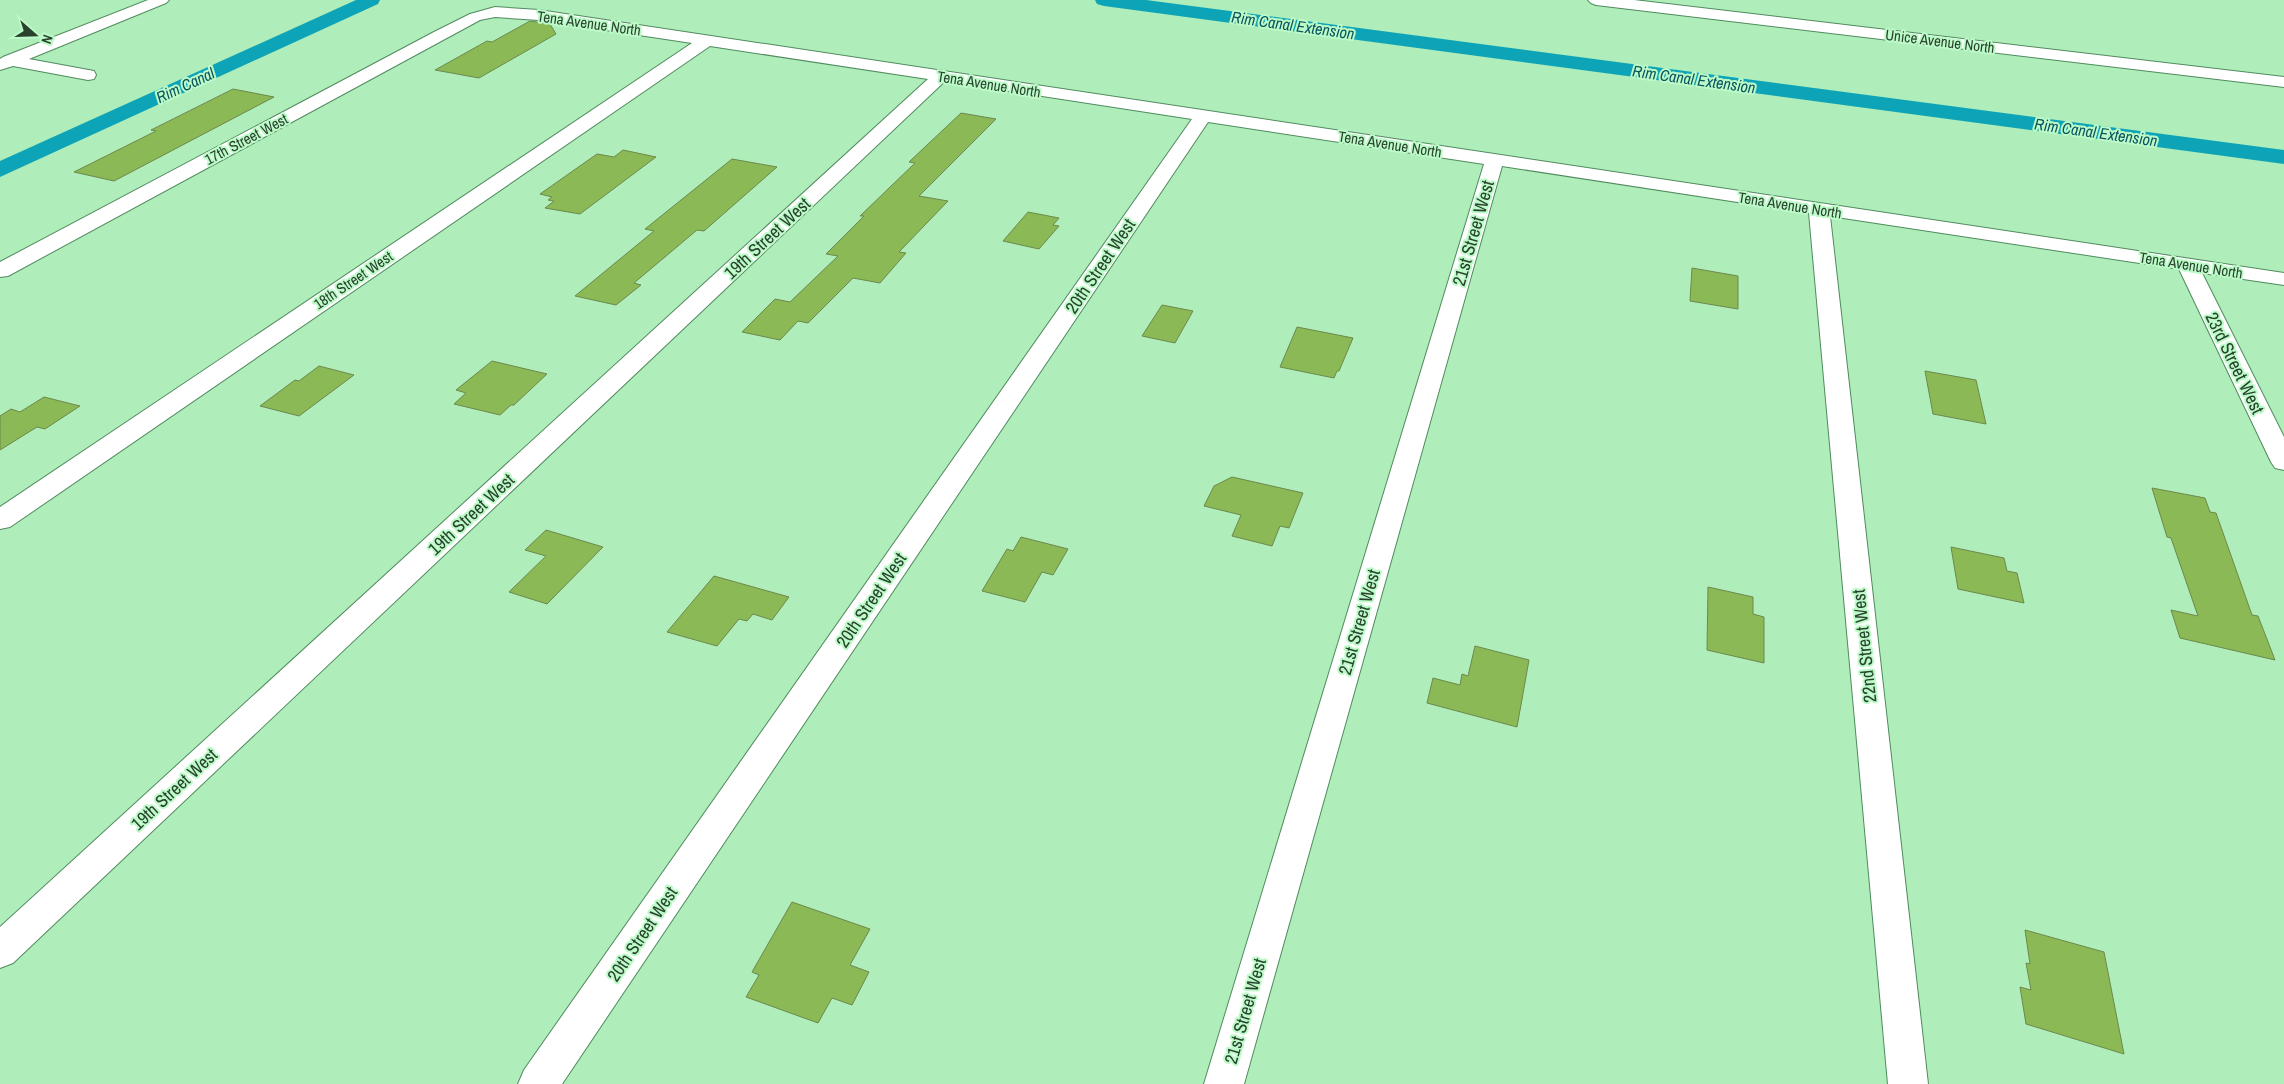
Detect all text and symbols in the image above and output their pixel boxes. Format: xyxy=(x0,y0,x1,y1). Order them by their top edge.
street label: Tena Avenue North xyxy=(536,5,642,41)
water label: Rim Canal Extension xyxy=(1230,5,1356,45)
north arrow xyxy=(10,10,60,60)
street label: Unice Avenue North xyxy=(1884,24,1996,58)
text: N xyxy=(37,32,57,46)
water label: Rim Canal Extension xyxy=(1631,59,1757,99)
water label: Rim Canal xyxy=(152,61,219,108)
street label: Tena Avenue North xyxy=(936,65,1042,103)
street label: 17th Street West xyxy=(201,108,292,170)
water label: Rim Canal Extension xyxy=(2033,112,2159,152)
street label: Tena Avenue North xyxy=(1337,125,1443,163)
street label: 21st Street West xyxy=(1446,177,1500,289)
street label: Tena Avenue North xyxy=(1737,186,1843,224)
street label: 19th Street West xyxy=(718,191,816,285)
street label: 20th Street West xyxy=(1059,214,1141,318)
street label: 18th Street West xyxy=(309,245,397,314)
street label: Tena Avenue North xyxy=(2138,246,2244,284)
street label: 23rd Street West xyxy=(2200,308,2270,418)
street label: 19th Street West xyxy=(422,467,520,561)
street label: 20th Street West xyxy=(830,548,912,652)
street label: 21st Street West xyxy=(1332,566,1386,678)
street label: 22nd Street West xyxy=(1846,588,1882,704)
street label: 19th Street West xyxy=(125,742,223,836)
street label: 20th Street West xyxy=(601,882,683,986)
street label: 21st Street West xyxy=(1218,955,1272,1067)

